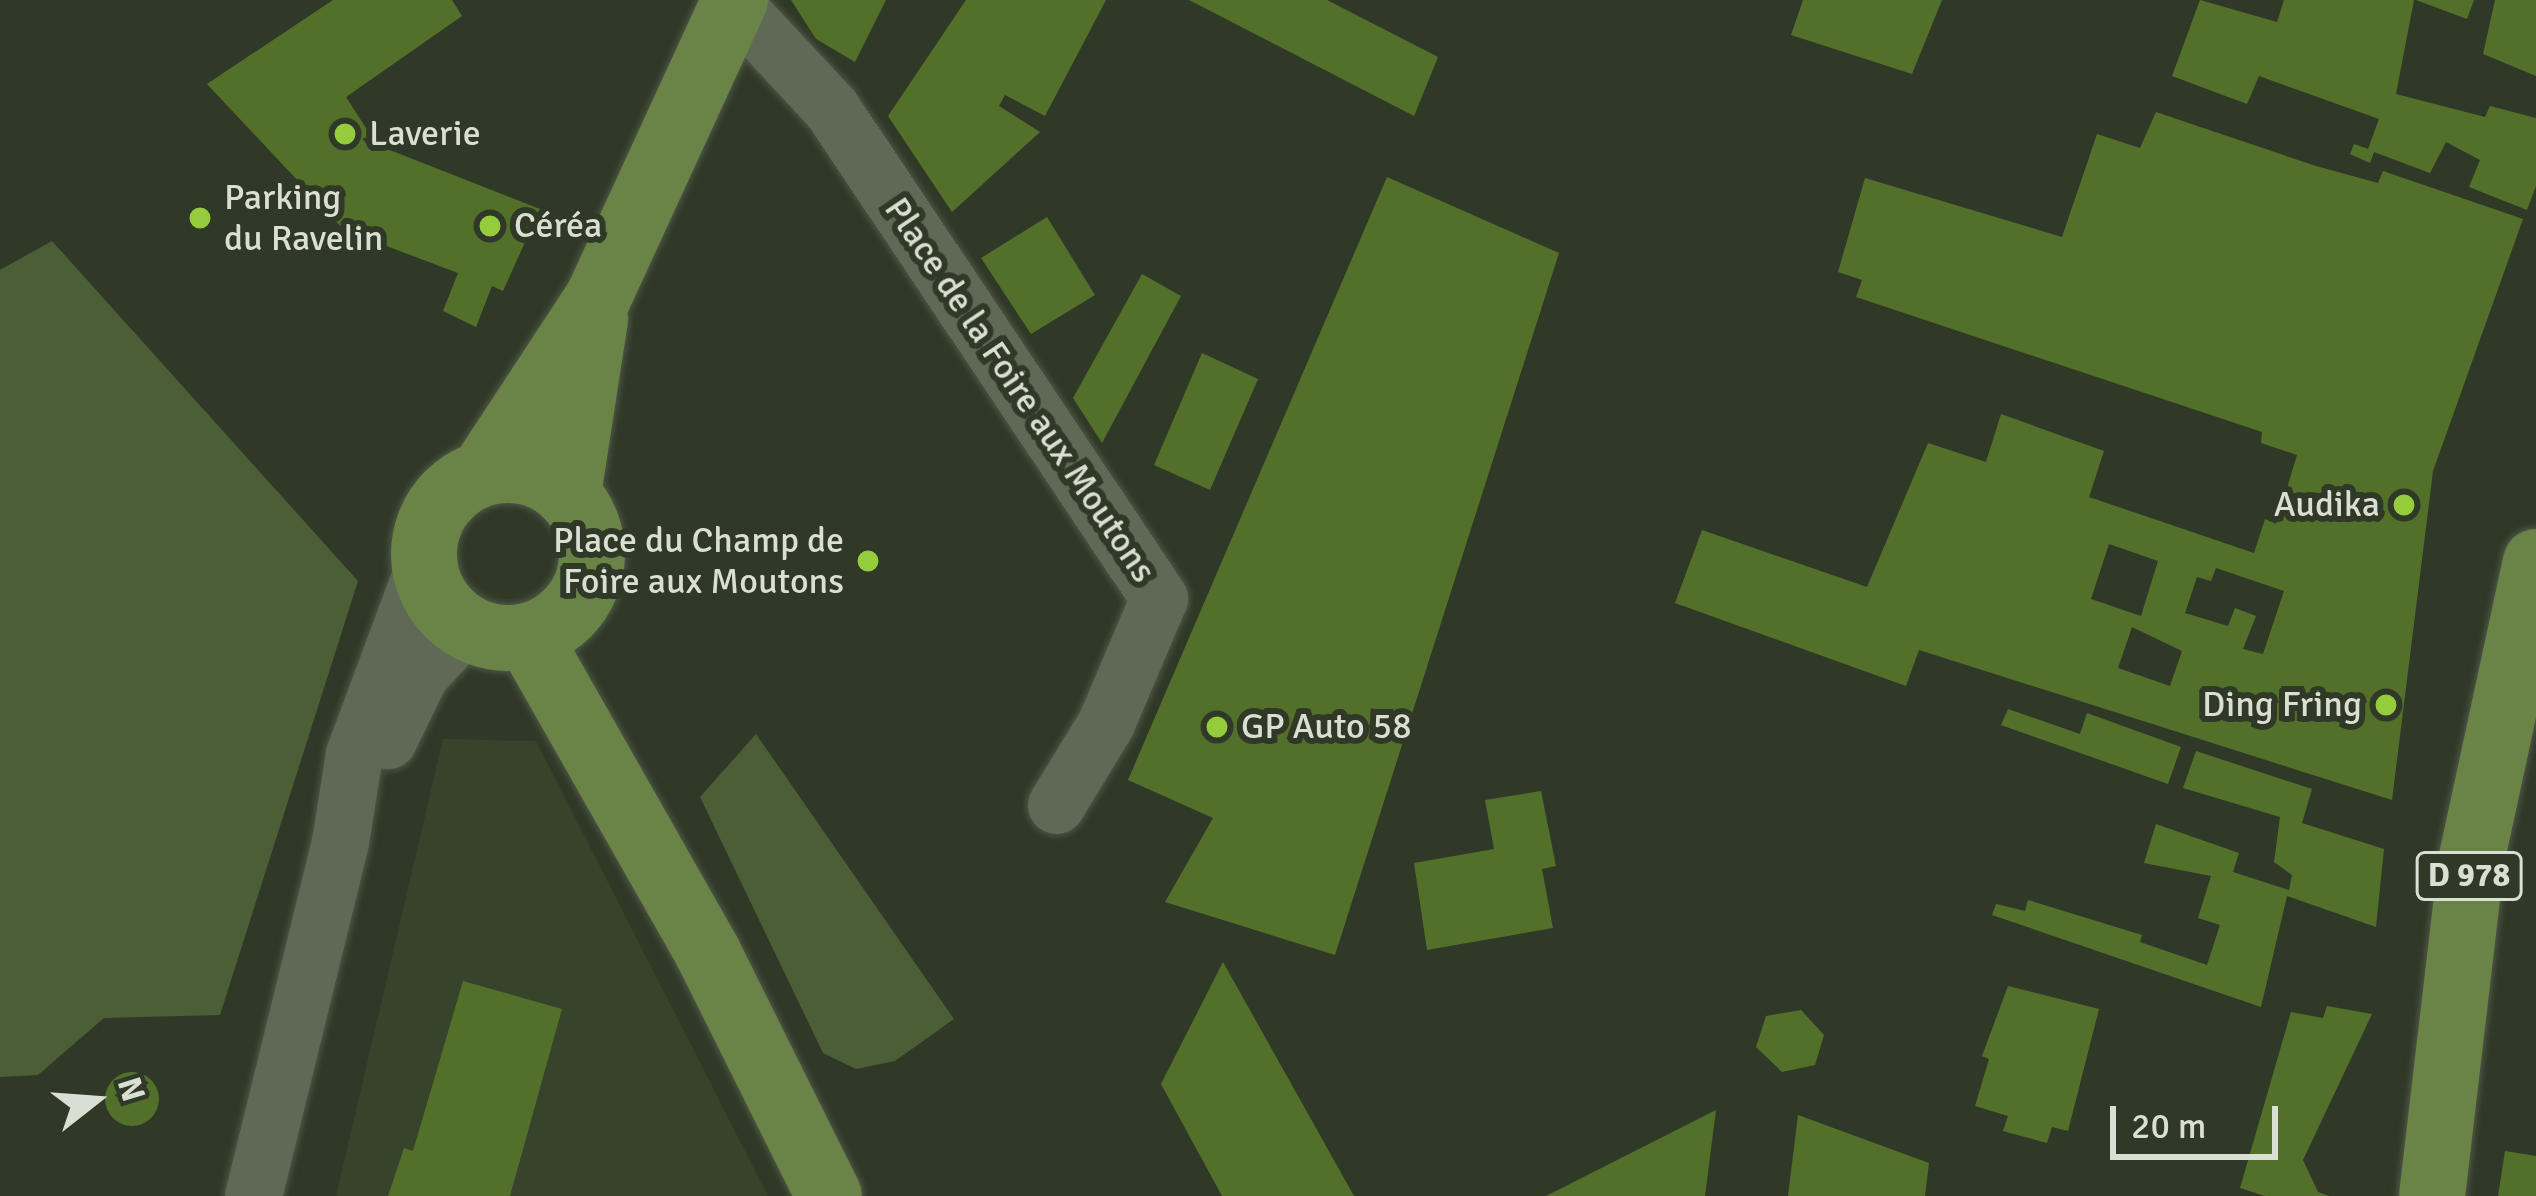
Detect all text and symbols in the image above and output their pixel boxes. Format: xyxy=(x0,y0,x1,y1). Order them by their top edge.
place label: Laverie xyxy=(369,112,481,156)
marker: Laverie xyxy=(332,121,358,147)
place label: Parking du Ravelin xyxy=(224,175,383,260)
street label: Place de la Foire aux Moutons xyxy=(875,189,1165,591)
place label: Céréa xyxy=(514,204,602,248)
marker: Parking du Ravelin xyxy=(187,205,213,231)
marker: Céréa xyxy=(477,213,503,239)
place label: Audika xyxy=(2274,483,2380,527)
marker: Audika xyxy=(2391,492,2417,518)
place label: Place du Champ de Foire aux Moutons xyxy=(553,518,844,603)
marker: Place du Champ de Foire aux Moutons xyxy=(855,548,881,574)
place label: Ding Fring xyxy=(2202,683,2362,727)
marker: Ding Fring xyxy=(2373,692,2399,718)
place label: GP Auto 58 xyxy=(1241,705,1412,749)
marker: GP Auto 58 xyxy=(1204,714,1230,740)
road number: D 978 xyxy=(2415,849,2523,903)
north arrow xyxy=(36,1040,156,1160)
text: N xyxy=(108,1072,154,1106)
scale bar xyxy=(2116,1082,2284,1156)
text: 20 m xyxy=(2131,1104,2207,1149)

